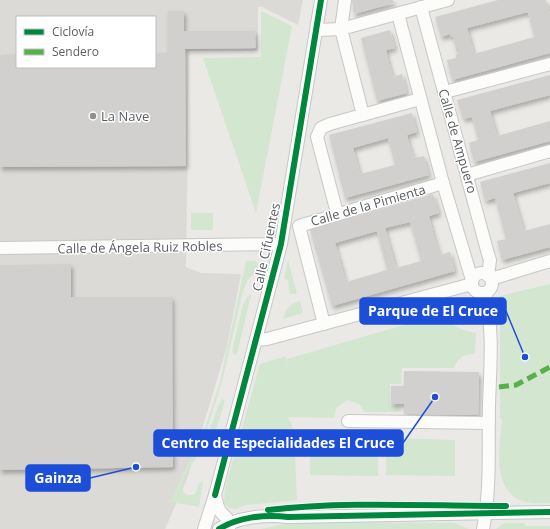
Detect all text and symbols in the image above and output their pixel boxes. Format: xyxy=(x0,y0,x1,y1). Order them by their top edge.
legend xyxy=(16,16,156,68)
text: Ciclovía xyxy=(52,23,94,40)
text: Sendero xyxy=(52,43,99,60)
street label: Calle de Ampuero xyxy=(434,87,482,196)
place label: La Nave xyxy=(101,107,149,125)
marker: La Nave xyxy=(88,111,98,121)
street label: Calle de la Pimienta xyxy=(308,180,428,230)
street label: Calle Cifuentes xyxy=(248,201,284,293)
street label: Calle de Ángela Ruiz Robles xyxy=(57,237,223,257)
callout: Parque de El Cruce xyxy=(360,298,506,324)
text: Parque de El Cruce xyxy=(368,301,498,320)
callout: Centro de Especialidades El Cruce xyxy=(154,430,403,456)
text: Centro de Especialidades El Cruce xyxy=(161,433,395,452)
callout: Gainza xyxy=(26,465,90,491)
text: Gainza xyxy=(34,468,82,487)

